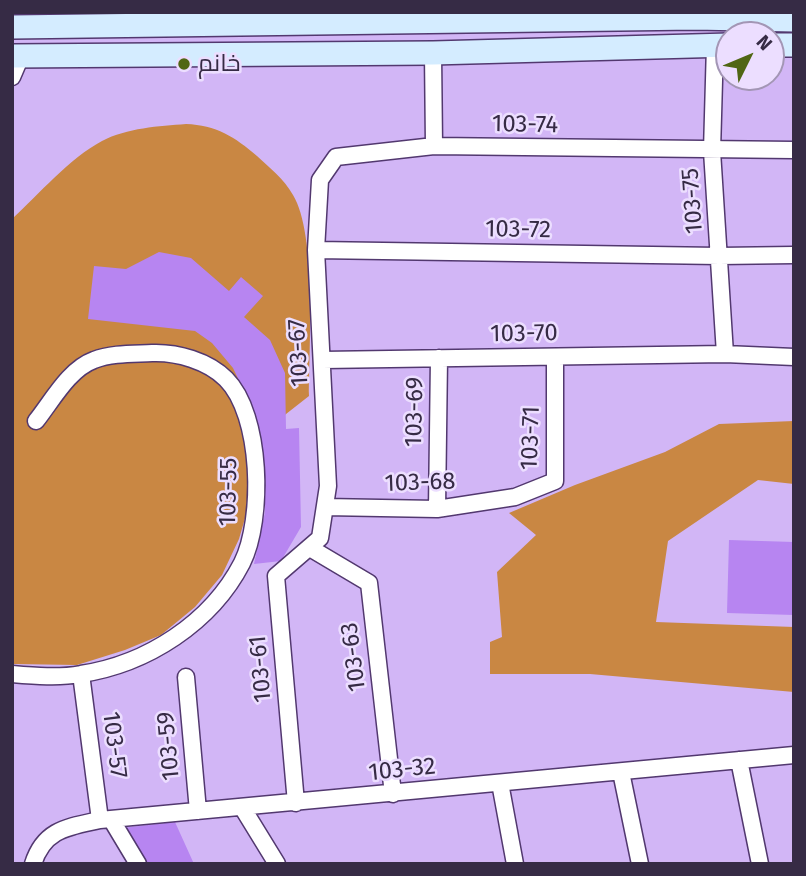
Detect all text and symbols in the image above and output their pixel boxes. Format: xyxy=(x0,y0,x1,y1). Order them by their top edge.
north arrow xyxy=(715,21,785,91)
text: N xyxy=(752,30,777,55)
place label: خانم xyxy=(198,50,241,78)
marker: خانم xyxy=(176,56,192,72)
street label: 103-74 xyxy=(492,110,558,140)
street label: 103-75 xyxy=(676,167,710,235)
street label: 103-72 xyxy=(485,215,551,245)
street label: 103-67 xyxy=(283,318,315,388)
street label: 103-70 xyxy=(490,319,558,349)
street label: 103-69 xyxy=(400,377,430,447)
street label: 103-71 xyxy=(515,405,547,471)
street label: 103-55 xyxy=(214,457,244,527)
street label: 103-68 xyxy=(384,467,456,499)
street label: 103-63 xyxy=(335,621,373,693)
street label: 103-61 xyxy=(244,634,278,704)
street label: 103-57 xyxy=(96,710,132,780)
street label: 103-59 xyxy=(152,710,186,782)
street label: 103-32 xyxy=(367,752,437,788)

